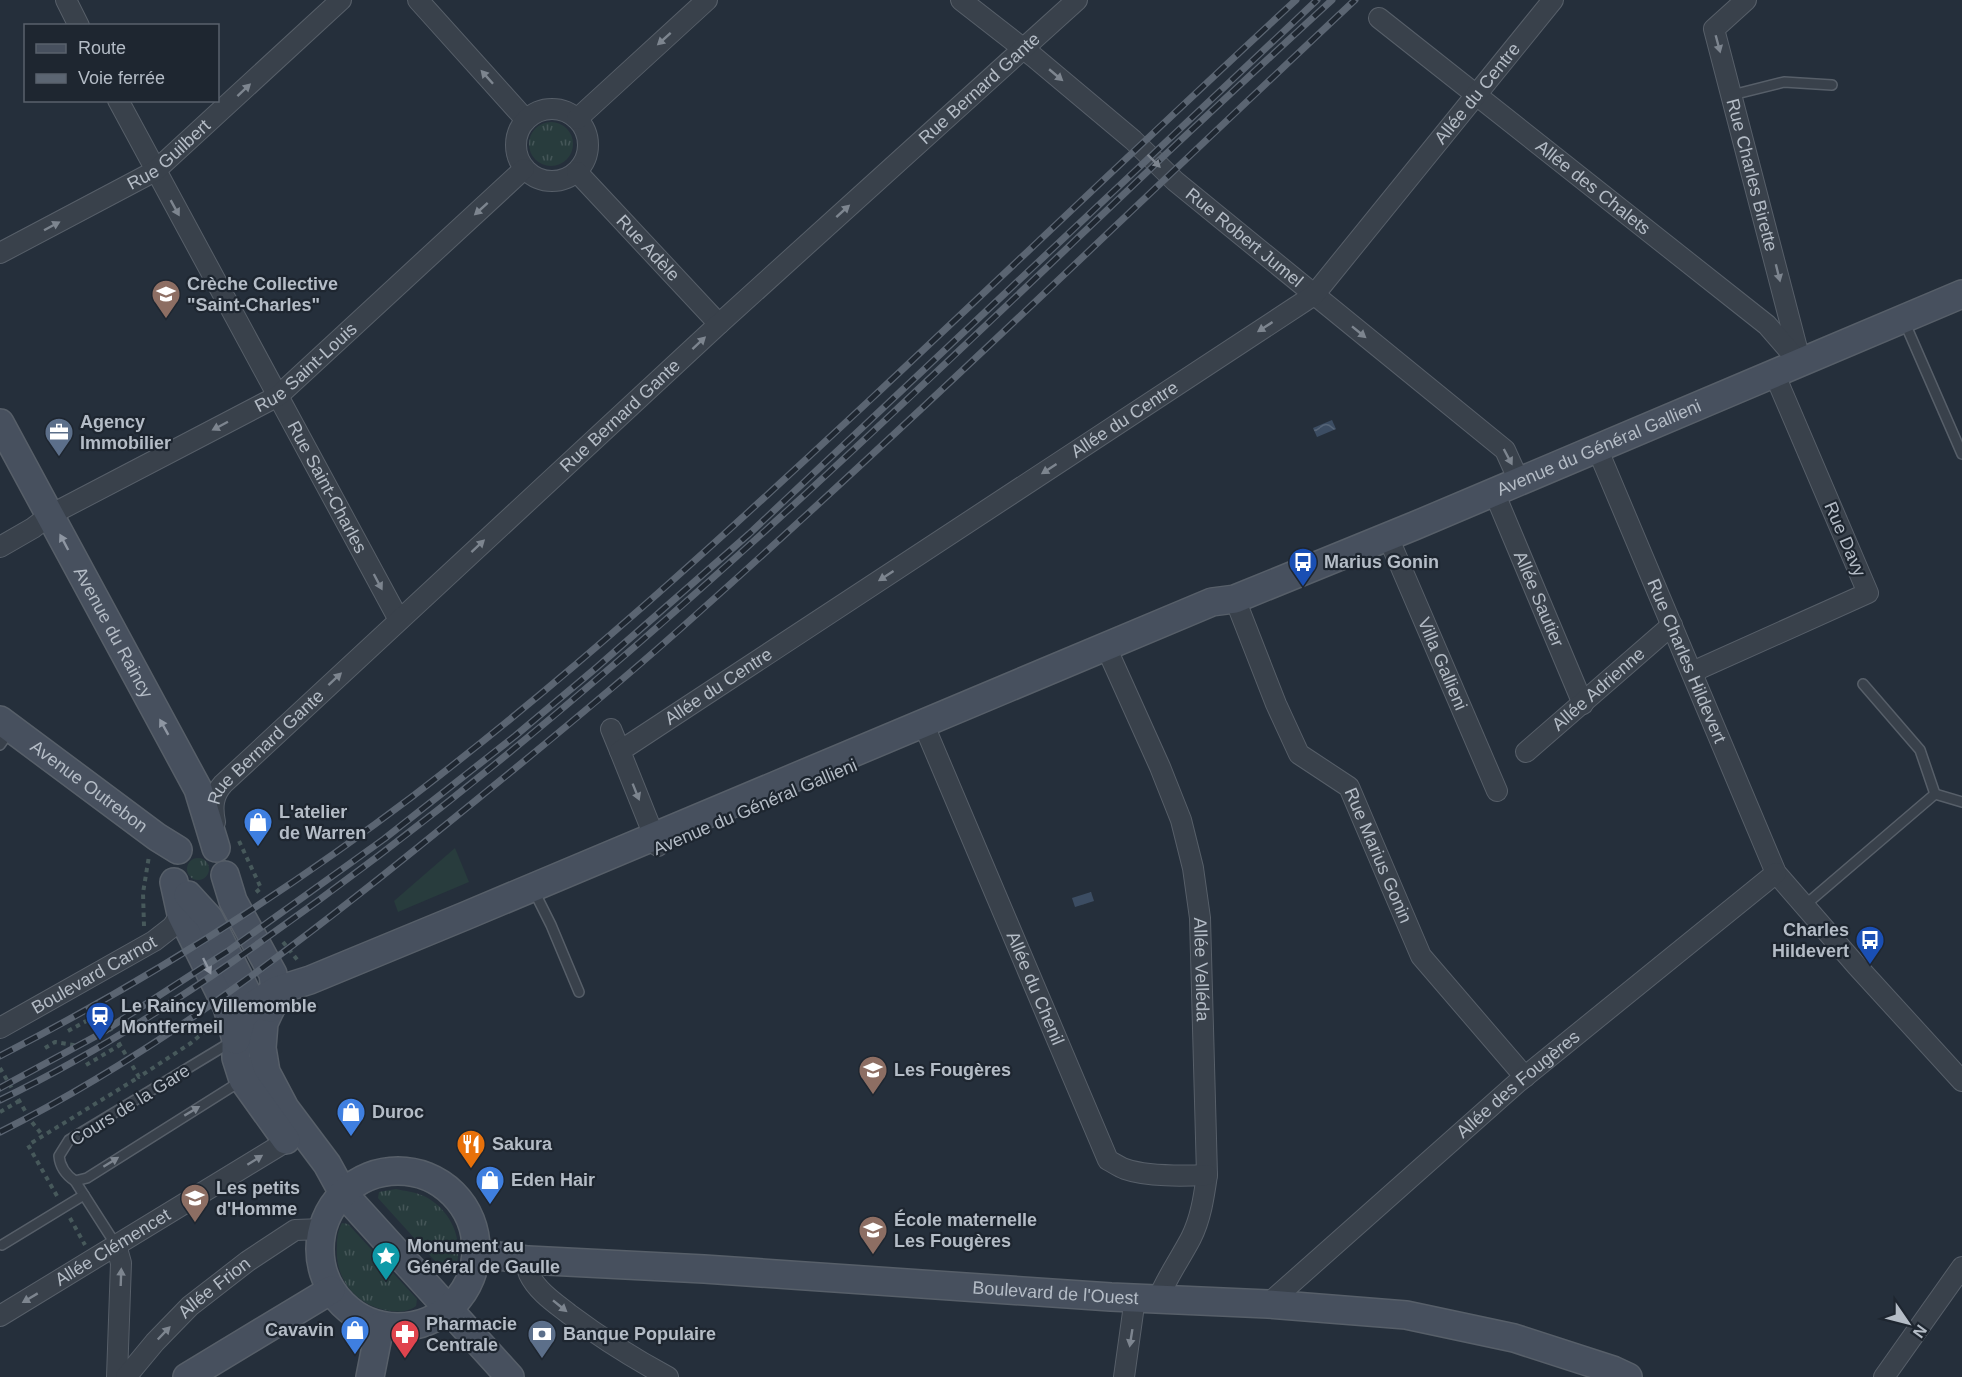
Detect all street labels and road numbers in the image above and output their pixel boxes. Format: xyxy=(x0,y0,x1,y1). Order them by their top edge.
street label: Rue Bernard Gante xyxy=(915,29,1044,148)
street label: Allée du Centre xyxy=(1430,39,1524,148)
street label: Rue Charles Birette xyxy=(1722,96,1781,254)
street label: Rue Guilbert xyxy=(124,115,214,194)
street label: Allée des Chalets xyxy=(1532,136,1654,239)
street label: Rue Robert Jumel xyxy=(1182,184,1307,291)
street label: Rue Adèle xyxy=(612,211,684,285)
street label: Rue Saint-Louis xyxy=(251,319,361,416)
street label: Rue Bernard Gante xyxy=(556,355,684,476)
street label: Allée du Centre xyxy=(1067,377,1182,462)
street label: Avenue du Général Gallieni xyxy=(1494,396,1704,500)
street label: Rue Saint-Charles xyxy=(283,418,371,557)
street label: Rue Davy xyxy=(1820,499,1870,579)
street label: Allée Sautier xyxy=(1510,548,1568,650)
street label: Avenue du Raincy xyxy=(70,563,157,701)
street label: Rue Charles Hildevert xyxy=(1643,576,1730,746)
street label: Villa Gallieni xyxy=(1414,614,1471,713)
street label: Allée Adrienne xyxy=(1548,643,1649,735)
street label: Allée du Centre xyxy=(661,644,776,729)
street label: Rue Bernard Gante xyxy=(204,686,328,807)
street label: Avenue Outrebon xyxy=(27,736,151,836)
street label: Avenue du Général Gallieni xyxy=(650,755,860,859)
street label: Rue Marius Gonin xyxy=(1340,785,1416,926)
street label: Allée Velléda xyxy=(1190,917,1213,1023)
street label: Allée du Chenil xyxy=(1002,929,1068,1048)
street label: Boulevard Carnot xyxy=(28,932,160,1018)
street label: Allée des Fougères xyxy=(1452,1026,1584,1142)
street label: Cours de la Gare xyxy=(67,1060,193,1150)
street label: Allée Clémencet xyxy=(52,1205,174,1290)
street label: Allée Frion xyxy=(174,1253,254,1322)
street label: Boulevard de l'Ouest xyxy=(972,1277,1139,1308)

